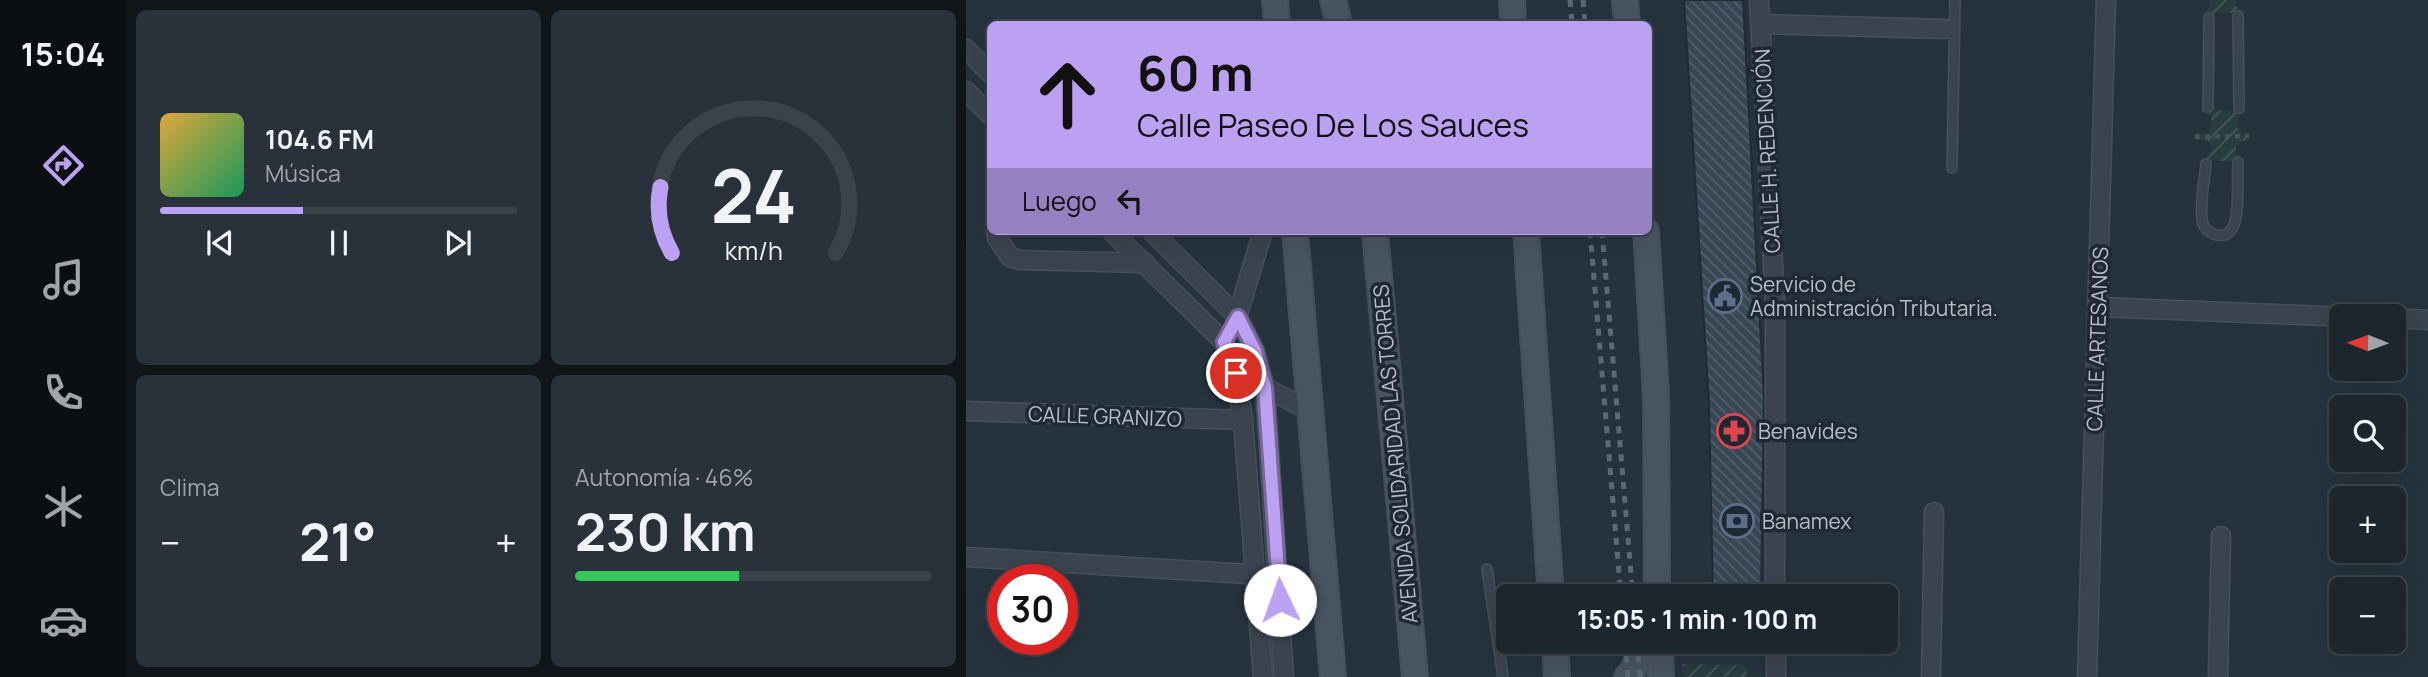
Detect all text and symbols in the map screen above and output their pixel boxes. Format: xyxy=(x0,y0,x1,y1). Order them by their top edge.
text: 15:04 xyxy=(21,32,105,76)
text: 60 m xyxy=(1137,39,1254,106)
street label: CALLE H. REDENCIÓN xyxy=(1748,48,1786,254)
icon: ahead xyxy=(1022,49,1113,140)
text: Calle Paseo De Los Sauces xyxy=(1137,103,1529,147)
text: 104.6 FM xyxy=(265,121,374,157)
icon: directions xyxy=(39,141,88,190)
text: 24 xyxy=(710,146,797,246)
text: Música xyxy=(265,157,341,189)
icon: left xyxy=(1111,182,1149,220)
text: Luego xyxy=(1022,183,1097,219)
icon: previous xyxy=(201,224,239,262)
icon: pause xyxy=(320,224,358,262)
icon: next xyxy=(439,224,477,262)
text: km/h xyxy=(724,233,783,268)
street label: CALLE ARTESANOS xyxy=(2080,246,2114,432)
icon: music xyxy=(39,255,88,304)
place label: Servicio de Administración Tributaria. xyxy=(1750,270,1998,322)
public building icon: Servicio de Administración Tributaria. xyxy=(1706,277,1744,315)
street label: AVENIDA SOLIDARIDAD LAS TORRES xyxy=(1366,283,1424,625)
north arrow xyxy=(2329,304,2406,382)
map controls xyxy=(2329,304,2406,654)
pin xyxy=(1206,343,1266,403)
icon: arrive xyxy=(1217,354,1255,392)
icon: phone xyxy=(39,368,88,417)
button: search xyxy=(2329,395,2406,472)
street label: CALLE GRANIZO xyxy=(1027,399,1183,433)
pharmacy icon: Benavides xyxy=(1715,412,1753,450)
place label: Benavides xyxy=(1758,417,1858,445)
text: Autonomía · 46% xyxy=(575,461,753,493)
text: Clima xyxy=(160,471,219,503)
icon: climate xyxy=(39,482,88,531)
button: + xyxy=(2329,486,2406,563)
text: 230 km xyxy=(575,496,756,567)
bank icon: Banamex xyxy=(1718,502,1756,540)
text: 21° xyxy=(299,506,376,577)
place label: Banamex xyxy=(1762,507,1851,535)
text: − xyxy=(160,516,181,568)
text: + xyxy=(495,516,517,568)
position arrow xyxy=(1243,563,1317,637)
speed limit sign: 30 xyxy=(987,564,1078,655)
button: − xyxy=(2329,577,2406,654)
icon: car xyxy=(39,596,88,645)
text: 15:05 · 1 min · 100 m xyxy=(1577,601,1817,637)

